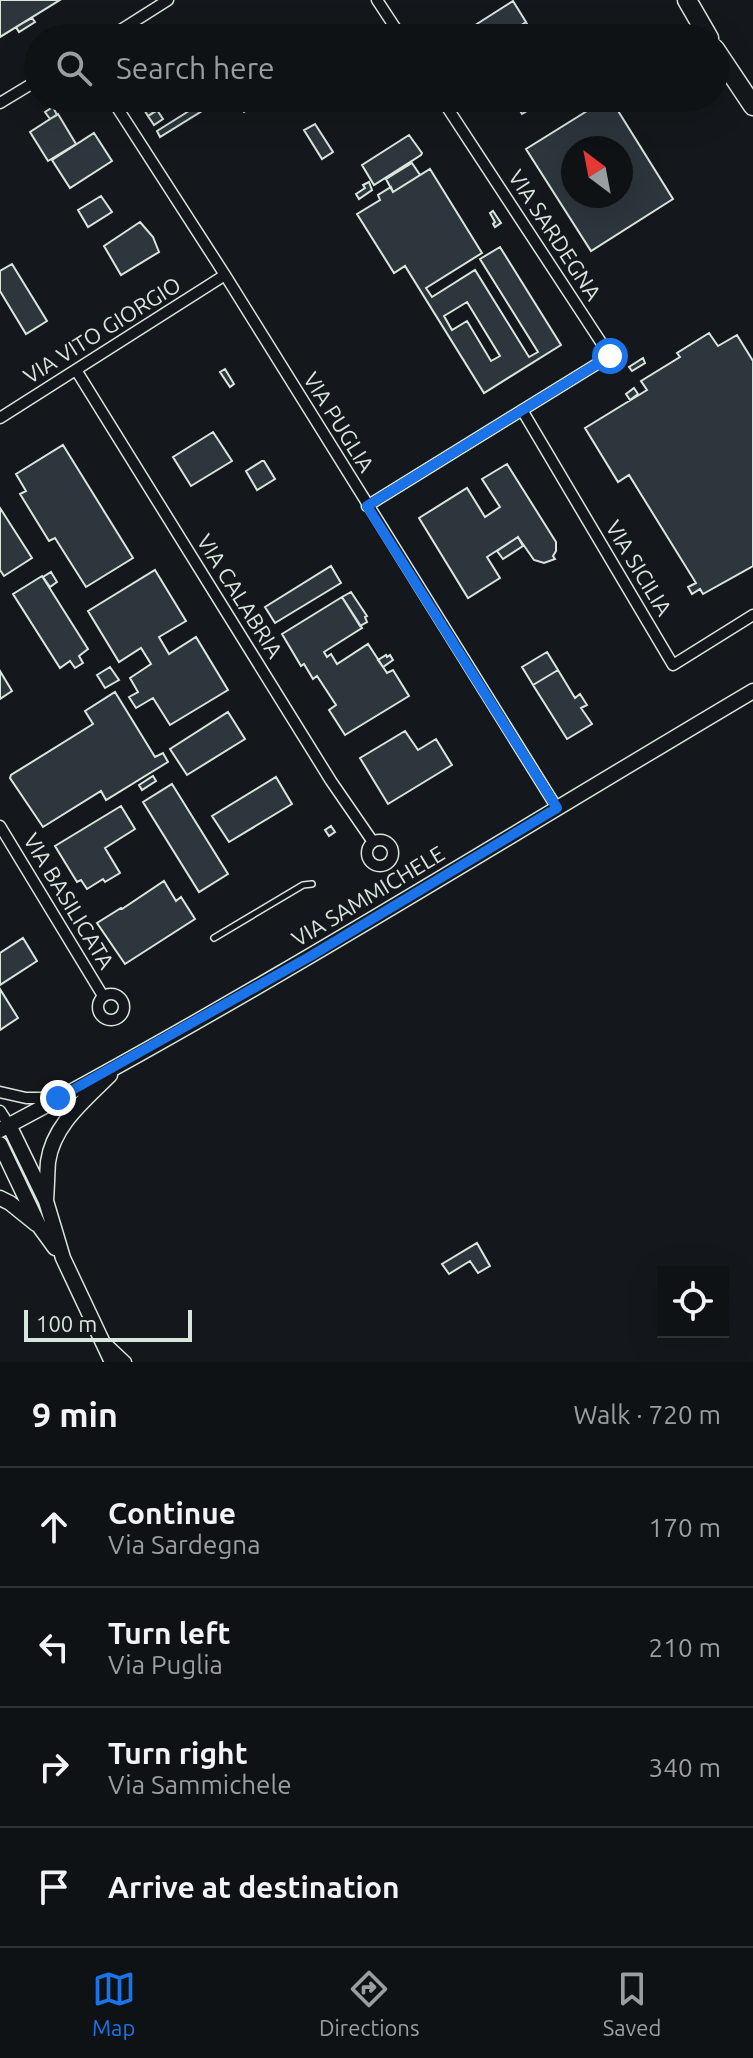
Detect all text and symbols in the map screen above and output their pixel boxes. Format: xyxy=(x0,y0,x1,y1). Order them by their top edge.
search box xyxy=(24,24,729,112)
icon: search xyxy=(52,46,96,90)
text: Search here xyxy=(116,51,275,85)
north arrow xyxy=(561,136,633,208)
street label: VIA SARDEGNA xyxy=(504,165,607,305)
street label: VIA VITO GIORGIO xyxy=(19,271,185,388)
route start xyxy=(592,338,628,374)
street label: VIA PUGLIA xyxy=(299,367,380,477)
street label: VIA SICILIA xyxy=(601,516,678,620)
street label: VIA CALABRIA xyxy=(192,529,289,663)
street label: VIA BASILICATA xyxy=(19,828,120,974)
street label: VIA SAMMICHELE xyxy=(287,840,448,951)
route end xyxy=(40,1080,76,1116)
map controls xyxy=(657,1266,729,1338)
button: locate xyxy=(657,1266,729,1338)
scale bar xyxy=(24,1306,192,1342)
text: 100 m xyxy=(36,1311,97,1336)
text: 9 min xyxy=(32,1395,118,1433)
text: Walk · 720 m xyxy=(573,1400,721,1429)
text: Continue xyxy=(108,1496,236,1530)
icon: ahead xyxy=(32,1505,76,1549)
text: 170 m xyxy=(649,1513,721,1542)
text: Via Sardegna xyxy=(108,1530,261,1559)
text: Turn left xyxy=(108,1616,230,1650)
icon: left xyxy=(32,1625,76,1669)
text: 210 m xyxy=(649,1633,721,1662)
text: Via Puglia xyxy=(108,1650,223,1679)
text: Turn right xyxy=(108,1736,248,1770)
icon: right xyxy=(32,1745,76,1789)
text: 340 m xyxy=(649,1753,721,1782)
text: Via Sammichele xyxy=(108,1770,292,1799)
icon: arrive xyxy=(32,1865,76,1909)
text: Arrive at destination xyxy=(108,1870,400,1904)
tab: Map xyxy=(92,1967,136,2040)
tab: Directions xyxy=(319,1967,419,2040)
tab: Saved xyxy=(603,1967,661,2040)

